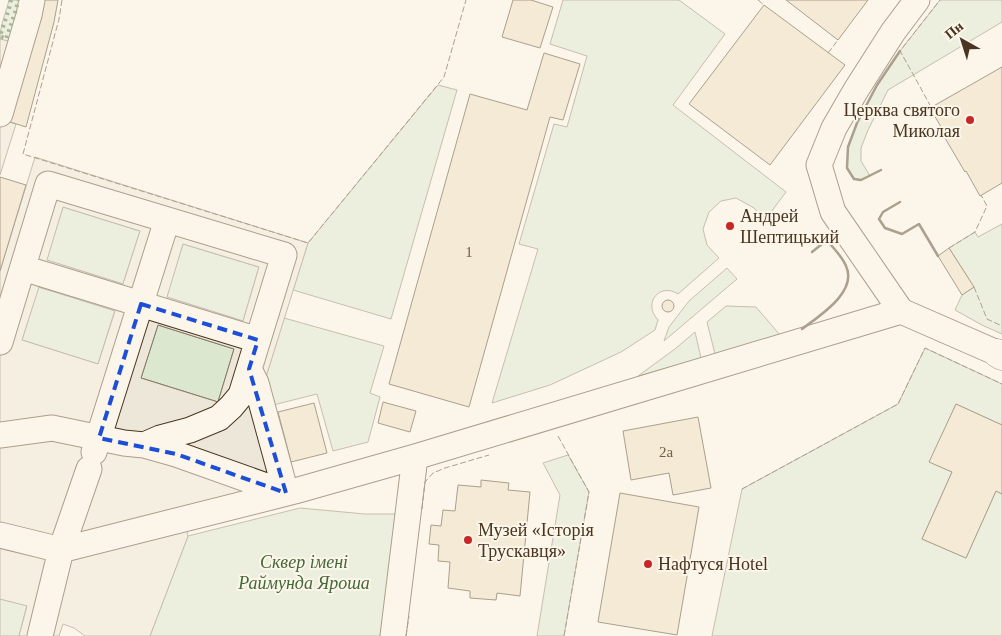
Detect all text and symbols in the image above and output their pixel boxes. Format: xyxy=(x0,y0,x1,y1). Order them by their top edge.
north arrow xyxy=(937,15,987,65)
text: Пн xyxy=(942,18,966,42)
place label: Церква святого Миколая xyxy=(843,100,960,141)
marker: Церква святого Миколая xyxy=(964,114,976,126)
place label: Андрей Шептицький xyxy=(740,206,839,247)
marker: Андрей Шептицький xyxy=(724,220,736,232)
house number: 1 xyxy=(465,244,473,260)
house number: 2а xyxy=(659,444,673,460)
place label: Музей «Історія Трускавця» xyxy=(478,520,594,561)
marker: Музей «Історія Трускавця» xyxy=(462,534,474,546)
park label: Сквер імені Раймунда Яроша xyxy=(237,552,370,593)
place label: Нафтуся Hotel xyxy=(658,554,768,574)
marker: Нафтуся Hotel xyxy=(642,558,654,570)

